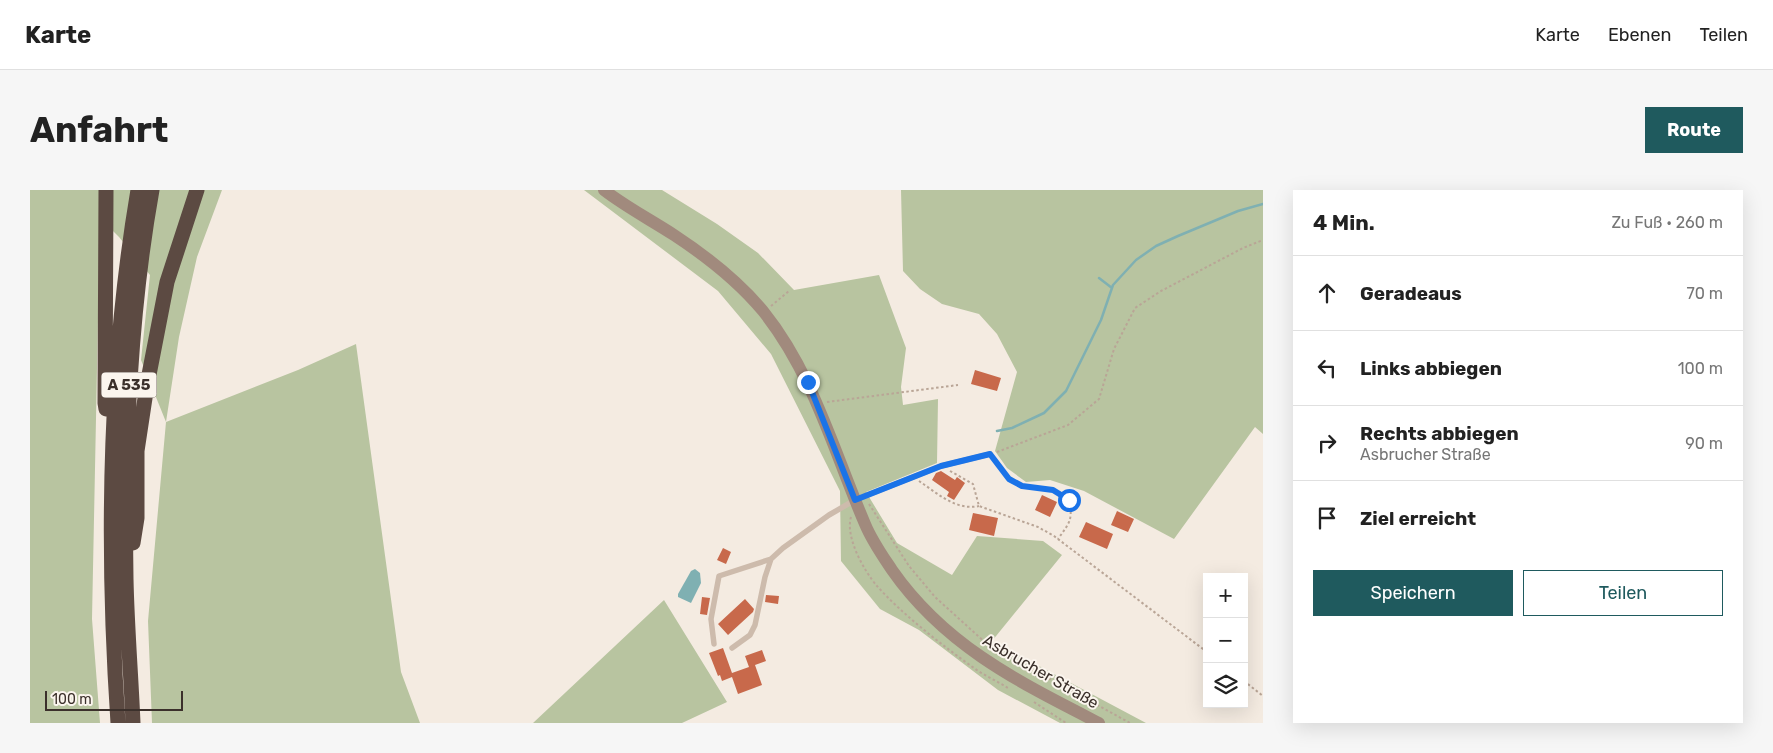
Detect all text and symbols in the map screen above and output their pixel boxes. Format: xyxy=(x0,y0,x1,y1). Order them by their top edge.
text: Karte xyxy=(25,21,91,49)
text: Karte xyxy=(1535,24,1580,46)
text: Ebenen xyxy=(1608,24,1672,46)
text: Teilen xyxy=(1700,24,1748,46)
button: Route xyxy=(1645,107,1743,153)
text: Anfahrt xyxy=(30,109,168,151)
text: 4 Min. xyxy=(1313,210,1375,235)
text: Zu Fuß · 260 m xyxy=(1611,213,1723,232)
icon: ahead xyxy=(1313,279,1341,307)
text: Geradeaus xyxy=(1360,282,1462,305)
text: 70 m xyxy=(1686,284,1723,303)
icon: left xyxy=(1313,354,1341,382)
text: Links abbiegen xyxy=(1360,357,1502,380)
text: 100 m xyxy=(1678,359,1723,378)
route end xyxy=(797,371,820,394)
road number: A 535 xyxy=(102,372,156,398)
text: Rechts abbiegen xyxy=(1360,422,1519,445)
icon: right xyxy=(1313,429,1341,457)
text: 90 m xyxy=(1685,434,1723,453)
text: Asbrucher Straße xyxy=(1360,445,1491,464)
route start xyxy=(1058,489,1081,512)
icon: arrive xyxy=(1313,504,1341,532)
text: Ziel erreicht xyxy=(1360,507,1476,530)
button: Speichern xyxy=(1313,570,1513,616)
button: Teilen xyxy=(1523,570,1723,616)
map controls xyxy=(1203,573,1248,708)
button: + xyxy=(1203,573,1248,618)
button: − xyxy=(1203,618,1248,663)
street label: Asbrucher Straße xyxy=(979,631,1102,712)
button: layers xyxy=(1203,663,1248,708)
scale bar xyxy=(45,688,182,711)
text: 100 m xyxy=(52,691,92,708)

